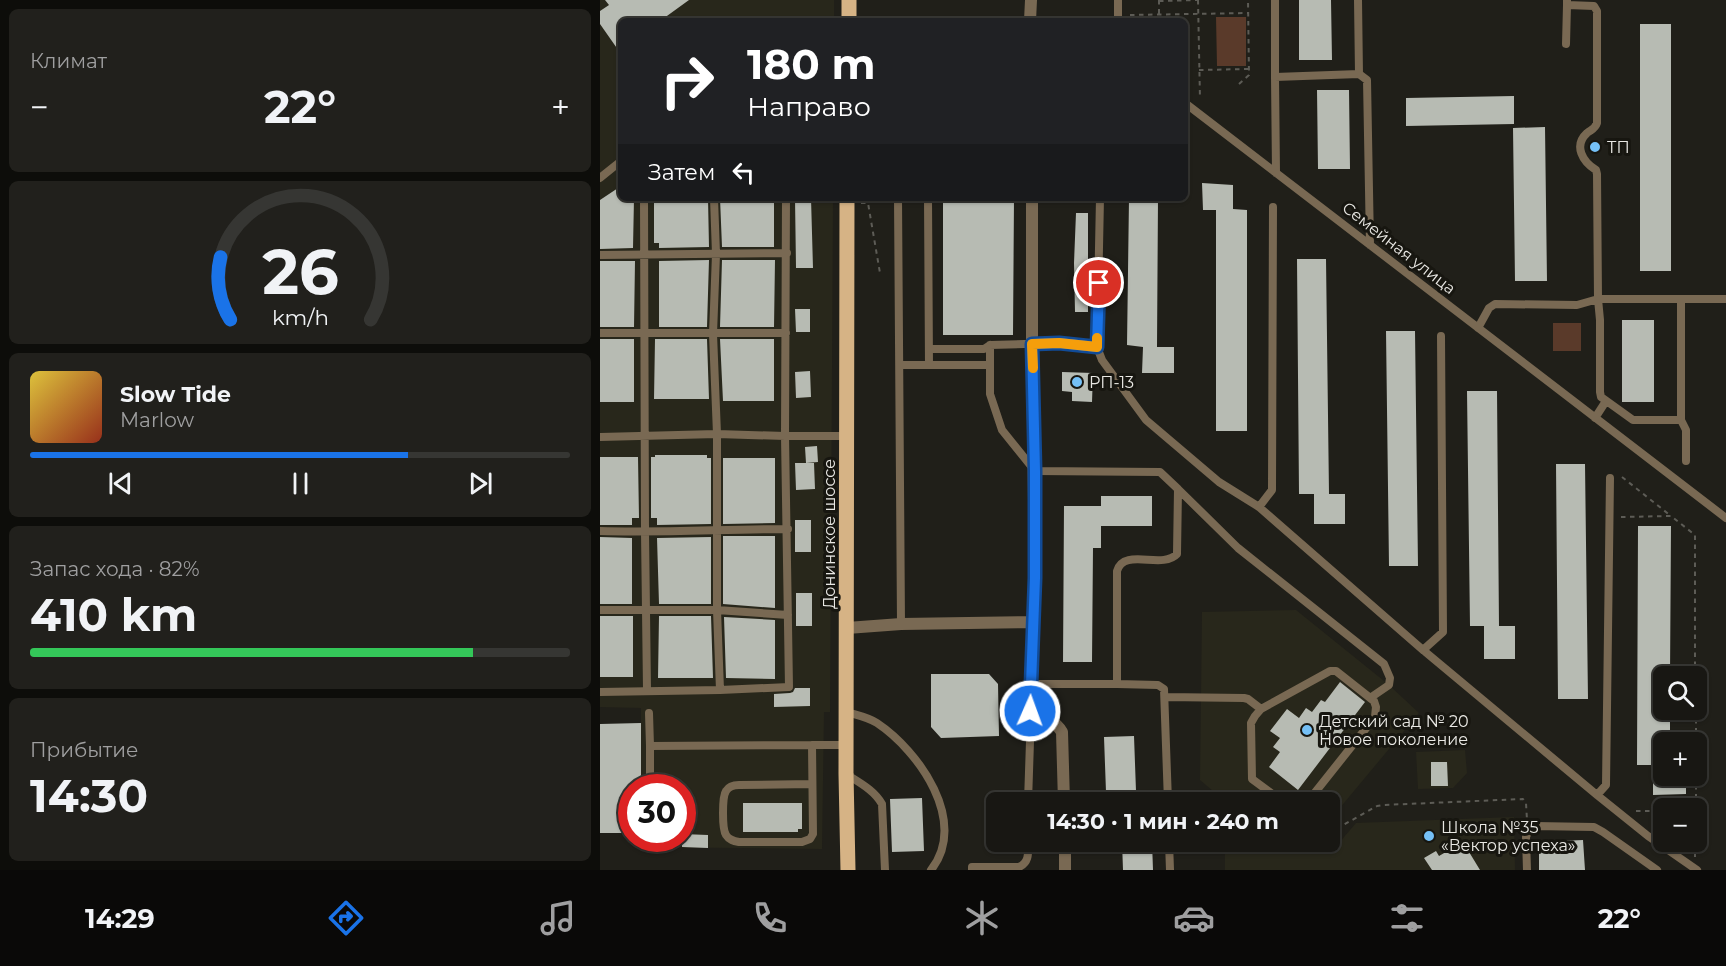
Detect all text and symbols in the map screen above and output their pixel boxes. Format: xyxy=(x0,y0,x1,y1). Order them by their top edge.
text: 180 m xyxy=(747,38,876,90)
icon: right xyxy=(648,42,726,120)
text: Климат xyxy=(30,49,107,73)
text: 22° xyxy=(264,79,336,134)
text: − xyxy=(30,87,49,127)
text: + xyxy=(551,87,570,127)
text: Направо xyxy=(747,90,871,123)
place label: ТП xyxy=(1607,138,1630,157)
marker: ТП xyxy=(1588,140,1602,154)
icon: left xyxy=(727,156,760,189)
text: Затем xyxy=(648,159,715,186)
street label: Семейная улица xyxy=(1339,198,1459,298)
text: 26 xyxy=(262,234,338,310)
pin xyxy=(1073,257,1124,308)
icon: arrive xyxy=(1082,266,1115,299)
text: km/h xyxy=(271,304,329,330)
place label: РП-13 xyxy=(1089,373,1134,392)
marker: РП-13 xyxy=(1070,375,1084,389)
text: Slow Tide xyxy=(120,381,231,408)
text: Marlow xyxy=(120,408,194,432)
street label: Донинское шоссе xyxy=(820,459,839,609)
icon: previous xyxy=(104,467,137,500)
icon: pause xyxy=(284,467,317,500)
icon: next xyxy=(464,467,497,500)
text: Запас хода · 82% xyxy=(30,557,200,581)
text: 410 km xyxy=(30,587,197,642)
map controls xyxy=(1653,666,1707,852)
button: search xyxy=(1653,666,1707,720)
position arrow xyxy=(998,679,1062,743)
place label: Детский сад № 20 Новое поколение xyxy=(1319,712,1469,749)
marker: Детский сад № 20 Новое поколение xyxy=(1300,723,1314,737)
button: + xyxy=(1653,732,1707,786)
text: Прибытие xyxy=(30,738,138,762)
text: 14:30 xyxy=(30,768,148,823)
speed limit sign: 30 xyxy=(618,774,696,852)
button: − xyxy=(1653,798,1707,852)
text: 14:30 · 1 мин · 240 m xyxy=(1047,808,1279,835)
place label: Школа №35 «Вектор успеха» xyxy=(1441,818,1576,855)
marker: Школа №35 «Вектор успеха» xyxy=(1422,829,1436,843)
icon: directions xyxy=(325,897,367,939)
icon: music xyxy=(537,897,579,939)
icon: phone xyxy=(749,897,791,939)
icon: climate xyxy=(961,897,1003,939)
icon: car xyxy=(1173,897,1215,939)
icon: filters xyxy=(1386,897,1428,939)
text: 14:29 xyxy=(85,902,155,935)
text: 22° xyxy=(1598,902,1641,935)

